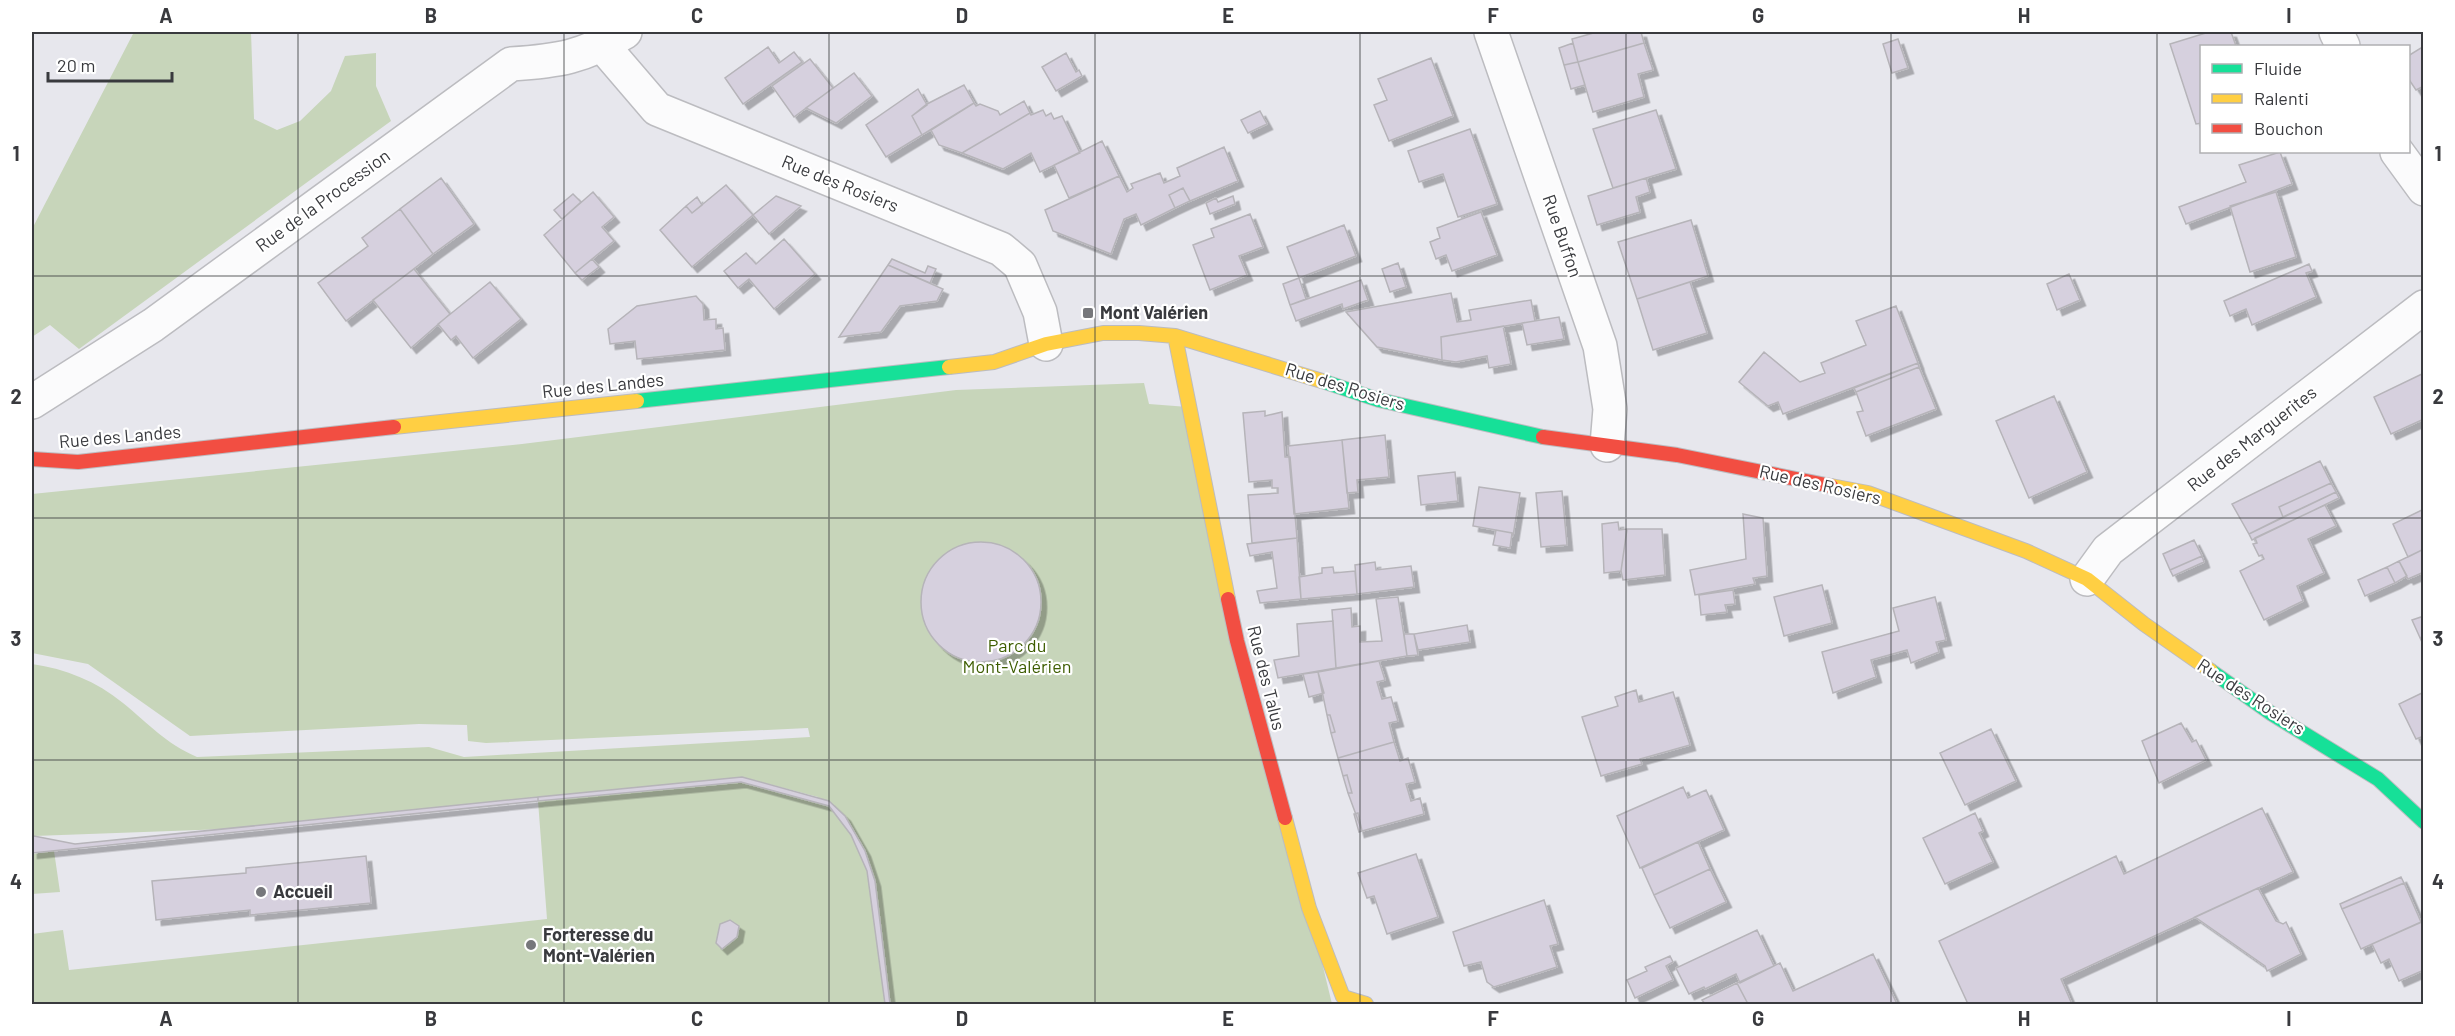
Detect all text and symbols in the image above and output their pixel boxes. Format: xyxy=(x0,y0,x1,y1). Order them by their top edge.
text: A xyxy=(159,3,173,27)
text: B xyxy=(425,3,437,27)
text: C xyxy=(691,3,703,27)
text: D xyxy=(956,3,968,27)
text: E xyxy=(1222,3,1234,27)
text: F xyxy=(1487,3,1499,27)
text: G xyxy=(1752,3,1764,27)
text: H xyxy=(2018,3,2030,27)
text: I xyxy=(2286,3,2292,27)
scale bar xyxy=(48,45,172,83)
legend xyxy=(2200,45,2410,153)
text: 20 m xyxy=(57,54,95,76)
text: Fluide xyxy=(2254,57,2302,79)
text: Ralenti xyxy=(2254,87,2309,109)
text: Bouchon xyxy=(2254,117,2323,139)
text: 1 xyxy=(12,141,20,165)
text: 1 xyxy=(2434,141,2442,165)
street label: Rue de la Procession xyxy=(251,144,394,256)
street label: Rue des Rosiers xyxy=(779,150,902,217)
street label: Rue Buffon xyxy=(1539,191,1587,280)
place label: Mont Valérien xyxy=(1100,301,1208,323)
marker: Mont Valérien xyxy=(1081,306,1095,320)
street label: Rue des Rosiers xyxy=(1283,357,1408,415)
street label: Rue des Landes xyxy=(541,368,665,402)
street label: Rue des Marguerites xyxy=(2182,381,2320,496)
text: 2 xyxy=(10,384,22,408)
text: 2 xyxy=(2432,384,2444,408)
street label: Rue des Landes xyxy=(58,420,182,452)
street label: Rue des Rosiers xyxy=(1757,459,1883,509)
street label: Rue des Talus xyxy=(1243,623,1291,732)
text: 3 xyxy=(11,626,21,650)
text: 3 xyxy=(2433,626,2443,650)
park label: Parc du Mont-Valérien xyxy=(963,634,1071,677)
street label: Rue des Rosiers xyxy=(2193,653,2310,739)
text: 4 xyxy=(10,869,22,893)
text: 4 xyxy=(2432,869,2444,893)
place label: Accueil xyxy=(273,880,333,902)
marker: Accueil xyxy=(254,885,268,899)
place label: Forteresse du Mont-Valérien xyxy=(543,923,655,966)
marker: Forteresse du Mont-Valérien xyxy=(524,938,538,952)
text: A xyxy=(159,1006,173,1030)
text: B xyxy=(425,1006,437,1030)
text: C xyxy=(691,1006,703,1030)
text: D xyxy=(956,1006,968,1030)
text: E xyxy=(1222,1006,1234,1030)
text: F xyxy=(1487,1006,1499,1030)
text: G xyxy=(1752,1006,1764,1030)
text: H xyxy=(2018,1006,2030,1030)
text: I xyxy=(2286,1006,2292,1030)

